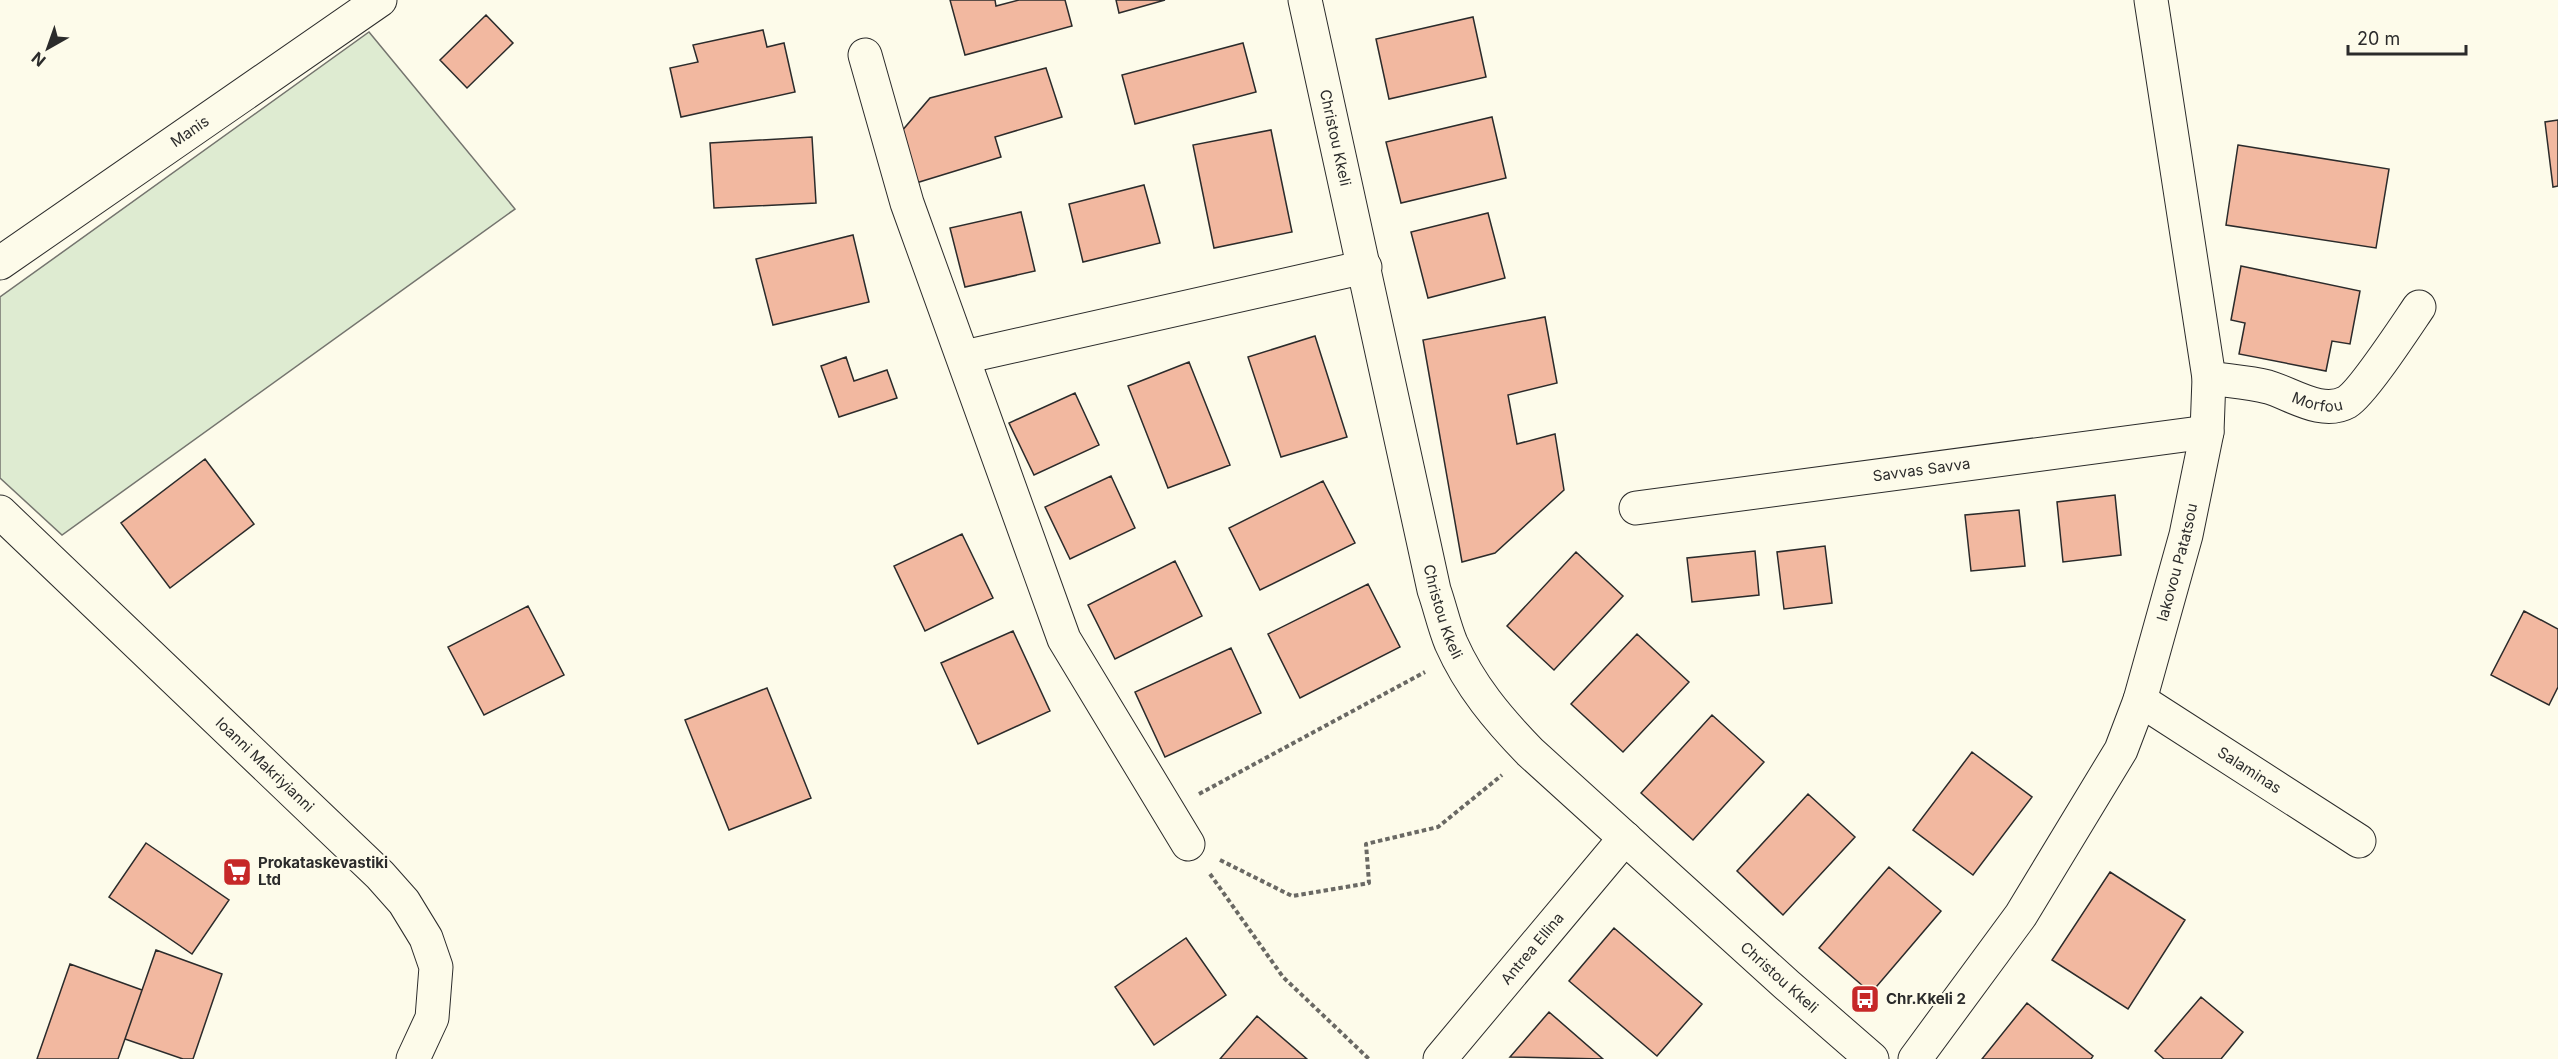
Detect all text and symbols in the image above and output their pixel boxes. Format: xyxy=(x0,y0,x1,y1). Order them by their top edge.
north arrow xyxy=(18,18,78,78)
scale bar xyxy=(2348,18,2466,56)
text: 20 m xyxy=(2357,28,2400,49)
text: N xyxy=(27,48,49,71)
street label: Christou Kkeli xyxy=(1316,88,1355,188)
street label: Manis xyxy=(167,111,213,151)
street label: Morfou xyxy=(2289,388,2345,416)
street label: Savvas Savva xyxy=(1871,454,1971,485)
street label: Iakovou Patatsou xyxy=(2152,502,2201,623)
street label: Christou Kkeli xyxy=(1420,562,1467,662)
street label: Ioanni Makriyianni xyxy=(212,713,318,816)
street label: Salaminas xyxy=(2214,742,2285,798)
place label: Prokataskevastiki Ltd xyxy=(258,853,388,889)
supermarket icon: Prokataskevastiki Ltd xyxy=(221,856,253,888)
street label: Antrea Ellina xyxy=(1496,908,1568,988)
street label: Christou Kkeli xyxy=(1737,937,1822,1017)
bus stop icon: Chr.Kkeli 2 xyxy=(1849,983,1881,1015)
place label: Chr.Kkeli 2 xyxy=(1886,989,1966,1008)

